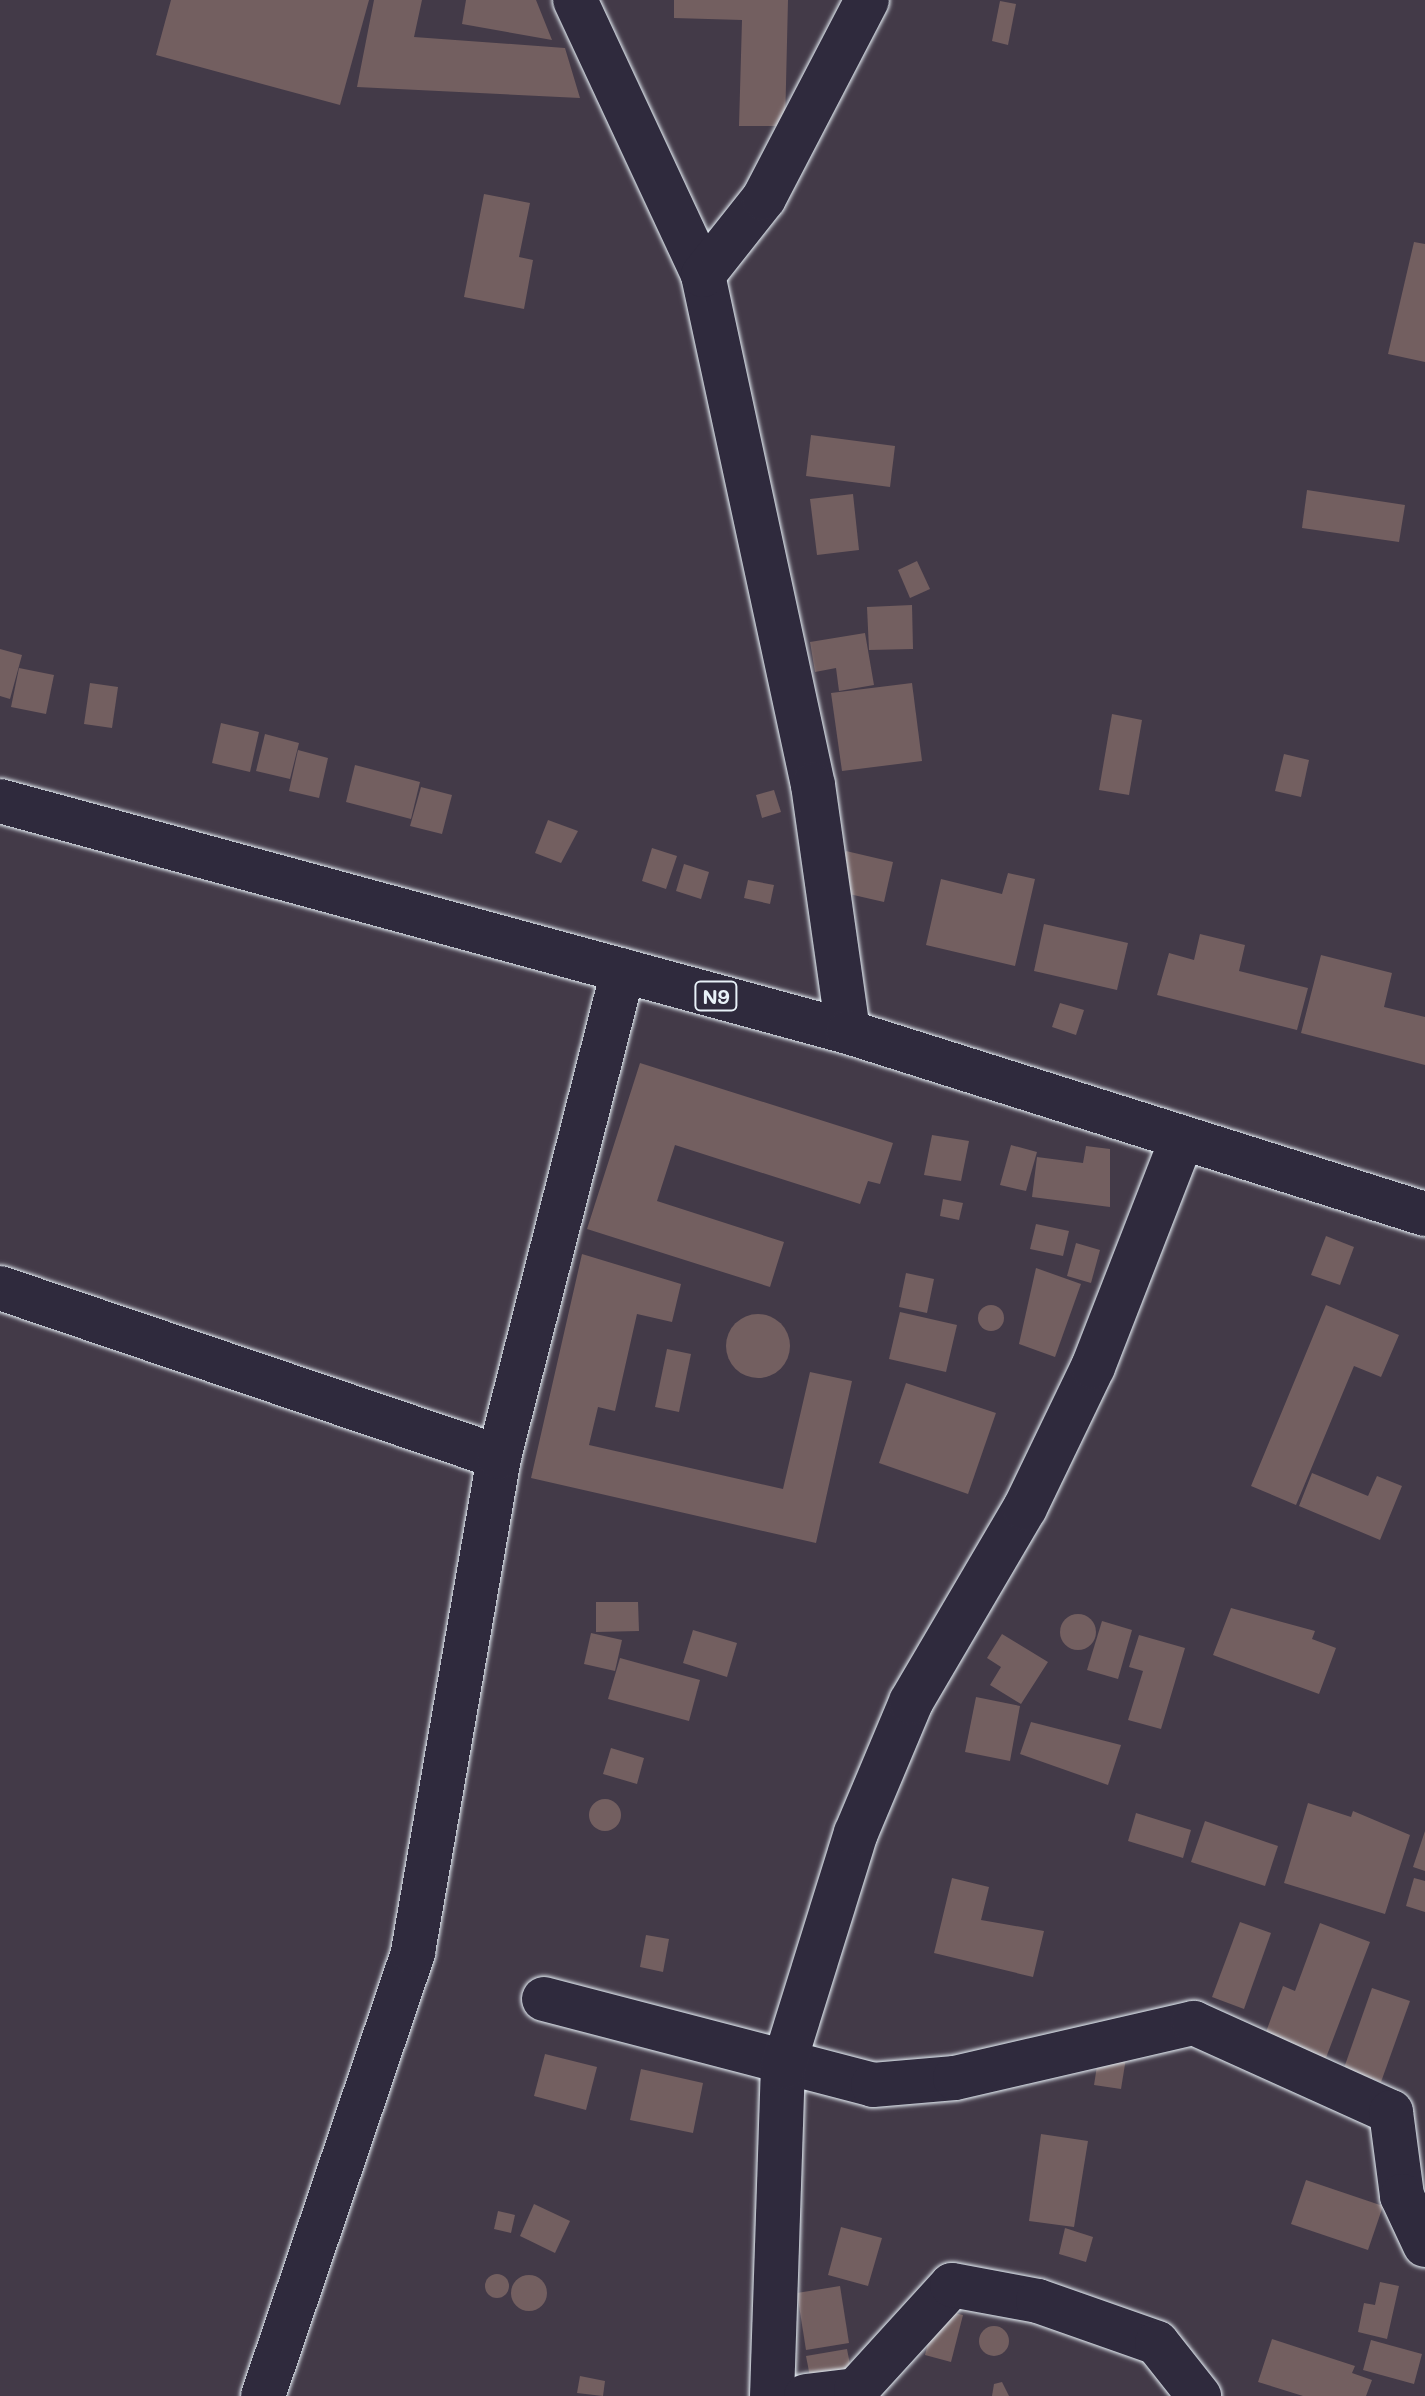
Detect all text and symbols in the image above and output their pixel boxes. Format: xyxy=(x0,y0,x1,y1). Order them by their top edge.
road number: N9 xyxy=(694,980,738,1012)

